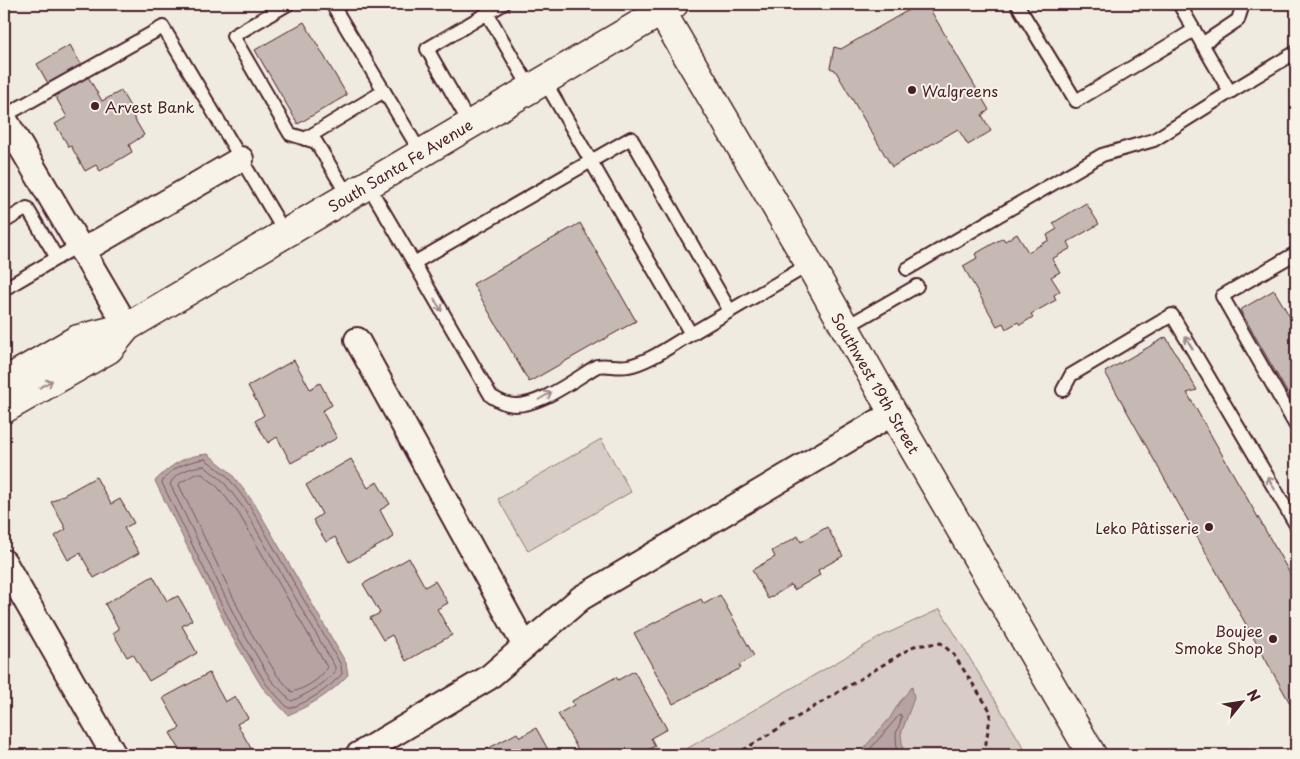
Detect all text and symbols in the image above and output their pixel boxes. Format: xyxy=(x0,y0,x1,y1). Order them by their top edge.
place label: Walgreens xyxy=(922,79,998,102)
marker: Walgreens xyxy=(906,84,918,96)
place label: Arvest Bank xyxy=(105,95,195,118)
marker: Arvest Bank xyxy=(89,100,101,112)
street label: South Santa Fe Avenue xyxy=(323,113,477,217)
one-way arrow xyxy=(434,298,444,312)
street label: Southwest 19th Street xyxy=(826,308,926,458)
one-way arrow xyxy=(1183,337,1193,351)
one-way arrow xyxy=(38,379,53,389)
one-way arrow xyxy=(538,391,552,401)
one-way arrow xyxy=(1266,476,1276,491)
place label: Leko Pâtisserie xyxy=(1095,516,1199,539)
marker: Leko Pâtisserie xyxy=(1203,521,1215,533)
place label: Boujee Smoke Shop xyxy=(1174,619,1263,659)
marker: Boujee Smoke Shop xyxy=(1267,633,1279,645)
north arrow xyxy=(1218,676,1268,726)
text: N xyxy=(1242,685,1266,705)

